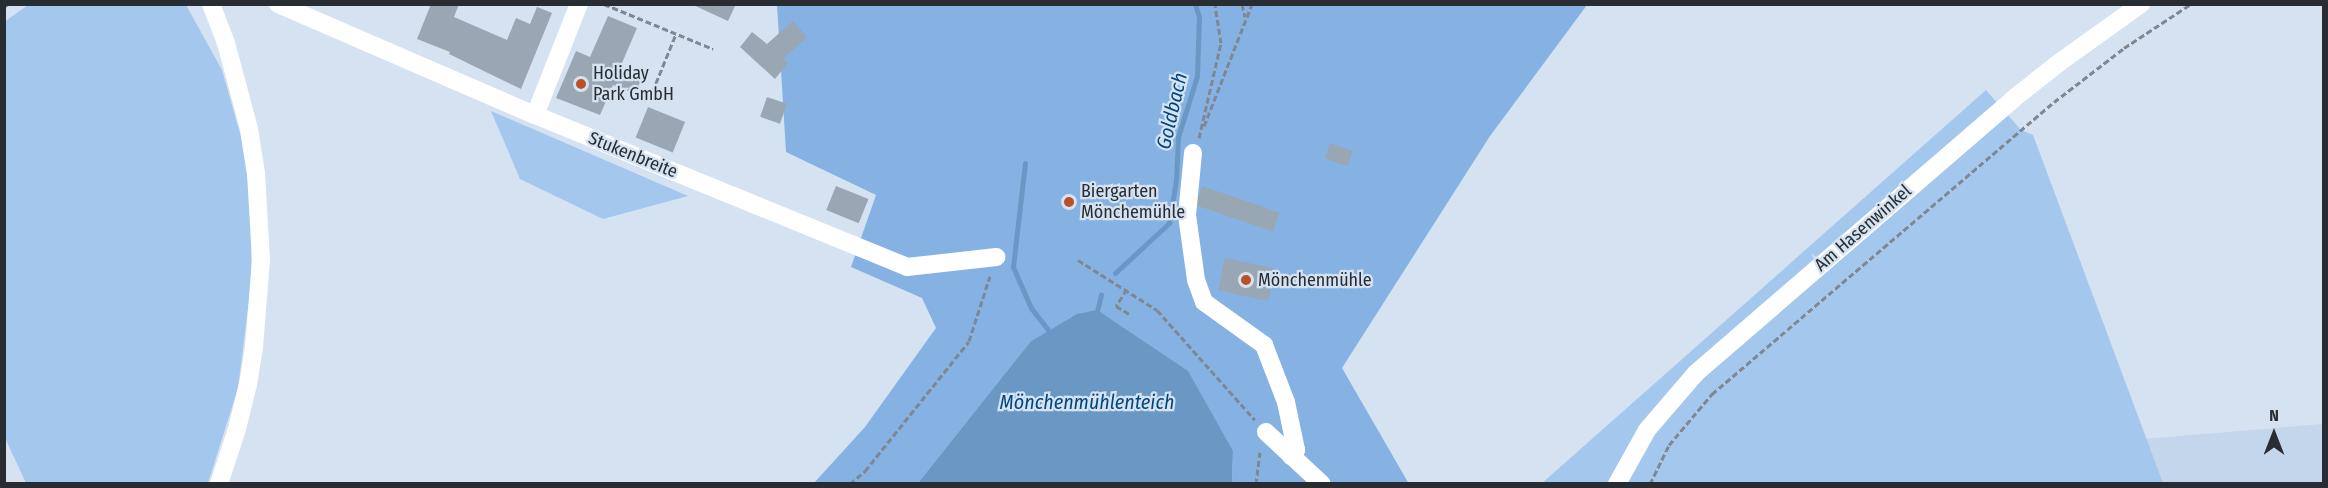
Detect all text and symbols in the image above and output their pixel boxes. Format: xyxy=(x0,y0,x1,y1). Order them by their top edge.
place label: Holiday Park GmbH xyxy=(593,63,674,106)
water label: Goldbach xyxy=(1152,71,1192,151)
marker: Holiday Park GmbH xyxy=(574,77,588,91)
street label: Stukenbreite xyxy=(585,127,681,183)
street label: Am Hasenwinkel xyxy=(1810,180,1916,276)
place label: Biergarten Mönchemühle xyxy=(1081,181,1185,224)
marker: Biergarten Mönchemühle xyxy=(1062,195,1076,209)
place label: Mönchenmühle xyxy=(1258,269,1372,291)
marker: Mönchenmühle xyxy=(1239,273,1253,287)
water label: Mönchenmühlenteich xyxy=(1000,390,1174,414)
north arrow xyxy=(2244,404,2304,464)
text: N xyxy=(2269,406,2279,425)

